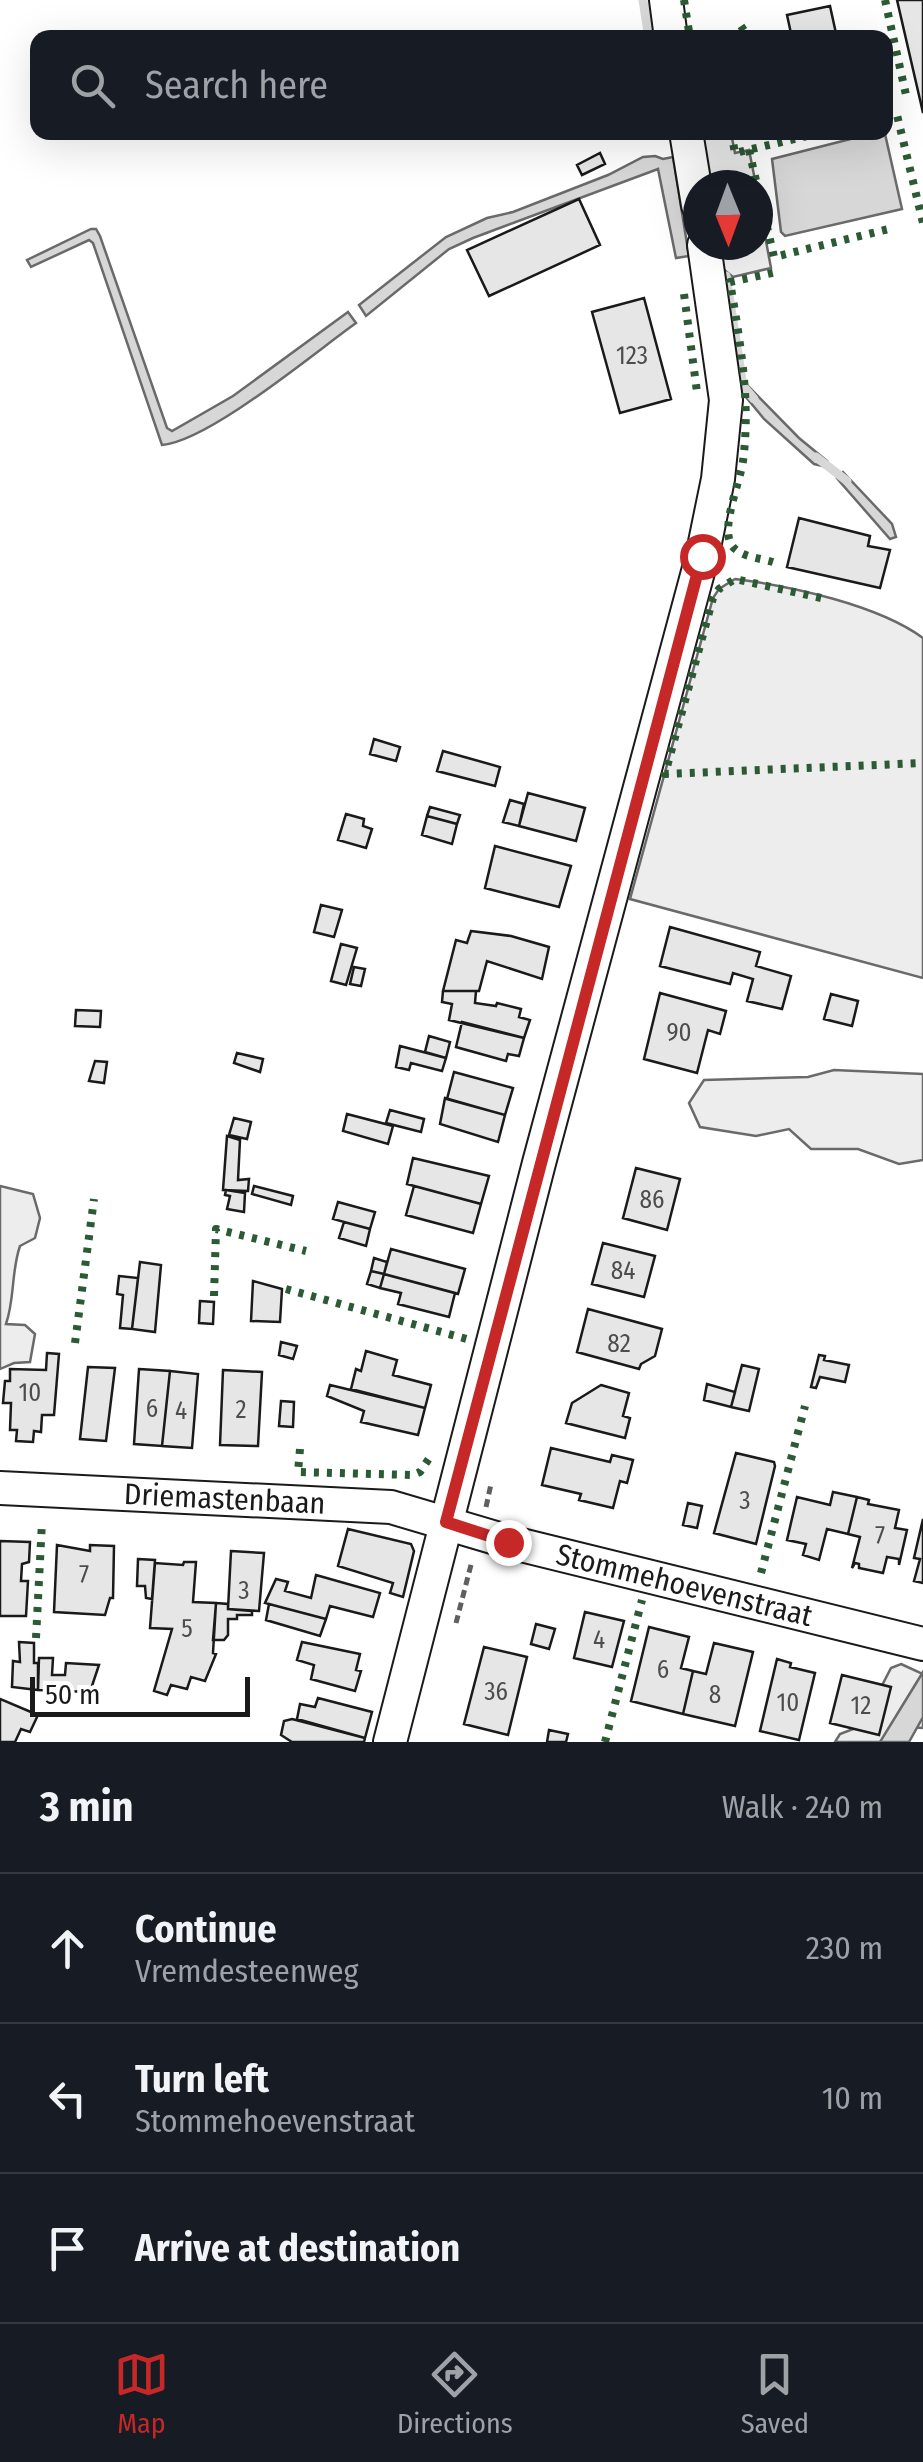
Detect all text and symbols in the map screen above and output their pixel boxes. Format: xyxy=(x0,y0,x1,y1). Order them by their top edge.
search box xyxy=(30,30,893,140)
icon: search xyxy=(65,58,120,113)
text: Search here xyxy=(145,62,328,108)
north arrow xyxy=(683,170,773,260)
house number: 123 xyxy=(616,341,648,371)
route start xyxy=(680,534,726,580)
house number: 90 xyxy=(666,1018,692,1048)
house number: 86 xyxy=(640,1185,664,1215)
house number: 84 xyxy=(611,1256,635,1286)
house number: 82 xyxy=(607,1329,631,1359)
house number: 10 xyxy=(19,1378,41,1408)
house number: 6 xyxy=(146,1394,158,1424)
house number: 2 xyxy=(235,1395,247,1425)
house number: 4 xyxy=(175,1396,187,1426)
street label: Driemastenbaan xyxy=(123,1476,326,1522)
house number: 3 xyxy=(739,1486,751,1516)
route end xyxy=(486,1520,532,1566)
house number: 7 xyxy=(875,1521,885,1551)
street label: Stommehoevenstraat xyxy=(552,1536,816,1634)
house number: 7 xyxy=(79,1560,89,1590)
house number: 3 xyxy=(238,1576,250,1606)
house number: 5 xyxy=(181,1614,193,1644)
house number: 4 xyxy=(593,1625,605,1655)
house number: 6 xyxy=(657,1655,669,1685)
scale bar xyxy=(30,1672,250,1716)
house number: 36 xyxy=(484,1677,508,1707)
text: 50 m xyxy=(45,1678,101,1711)
house number: 8 xyxy=(709,1680,721,1710)
house number: 10 xyxy=(777,1688,799,1718)
house number: 12 xyxy=(851,1691,871,1721)
text: 3 min xyxy=(40,1782,134,1832)
text: Walk · 240 m xyxy=(722,1788,883,1826)
text: Continue xyxy=(135,1906,276,1952)
icon: ahead xyxy=(40,1921,95,1976)
text: 230 m xyxy=(806,1929,883,1967)
text: Vremdesteenweg xyxy=(135,1952,359,1990)
text: Turn left xyxy=(135,2056,269,2102)
icon: left xyxy=(40,2071,95,2126)
text: 10 m xyxy=(822,2079,883,2117)
text: Stommehoevenstraat xyxy=(135,2102,415,2140)
icon: arrive xyxy=(40,2221,95,2276)
text: Arrive at destination xyxy=(135,2225,460,2271)
tab: Map xyxy=(114,2347,169,2440)
tab: Directions xyxy=(397,2347,513,2440)
tab: Saved xyxy=(741,2347,809,2440)

